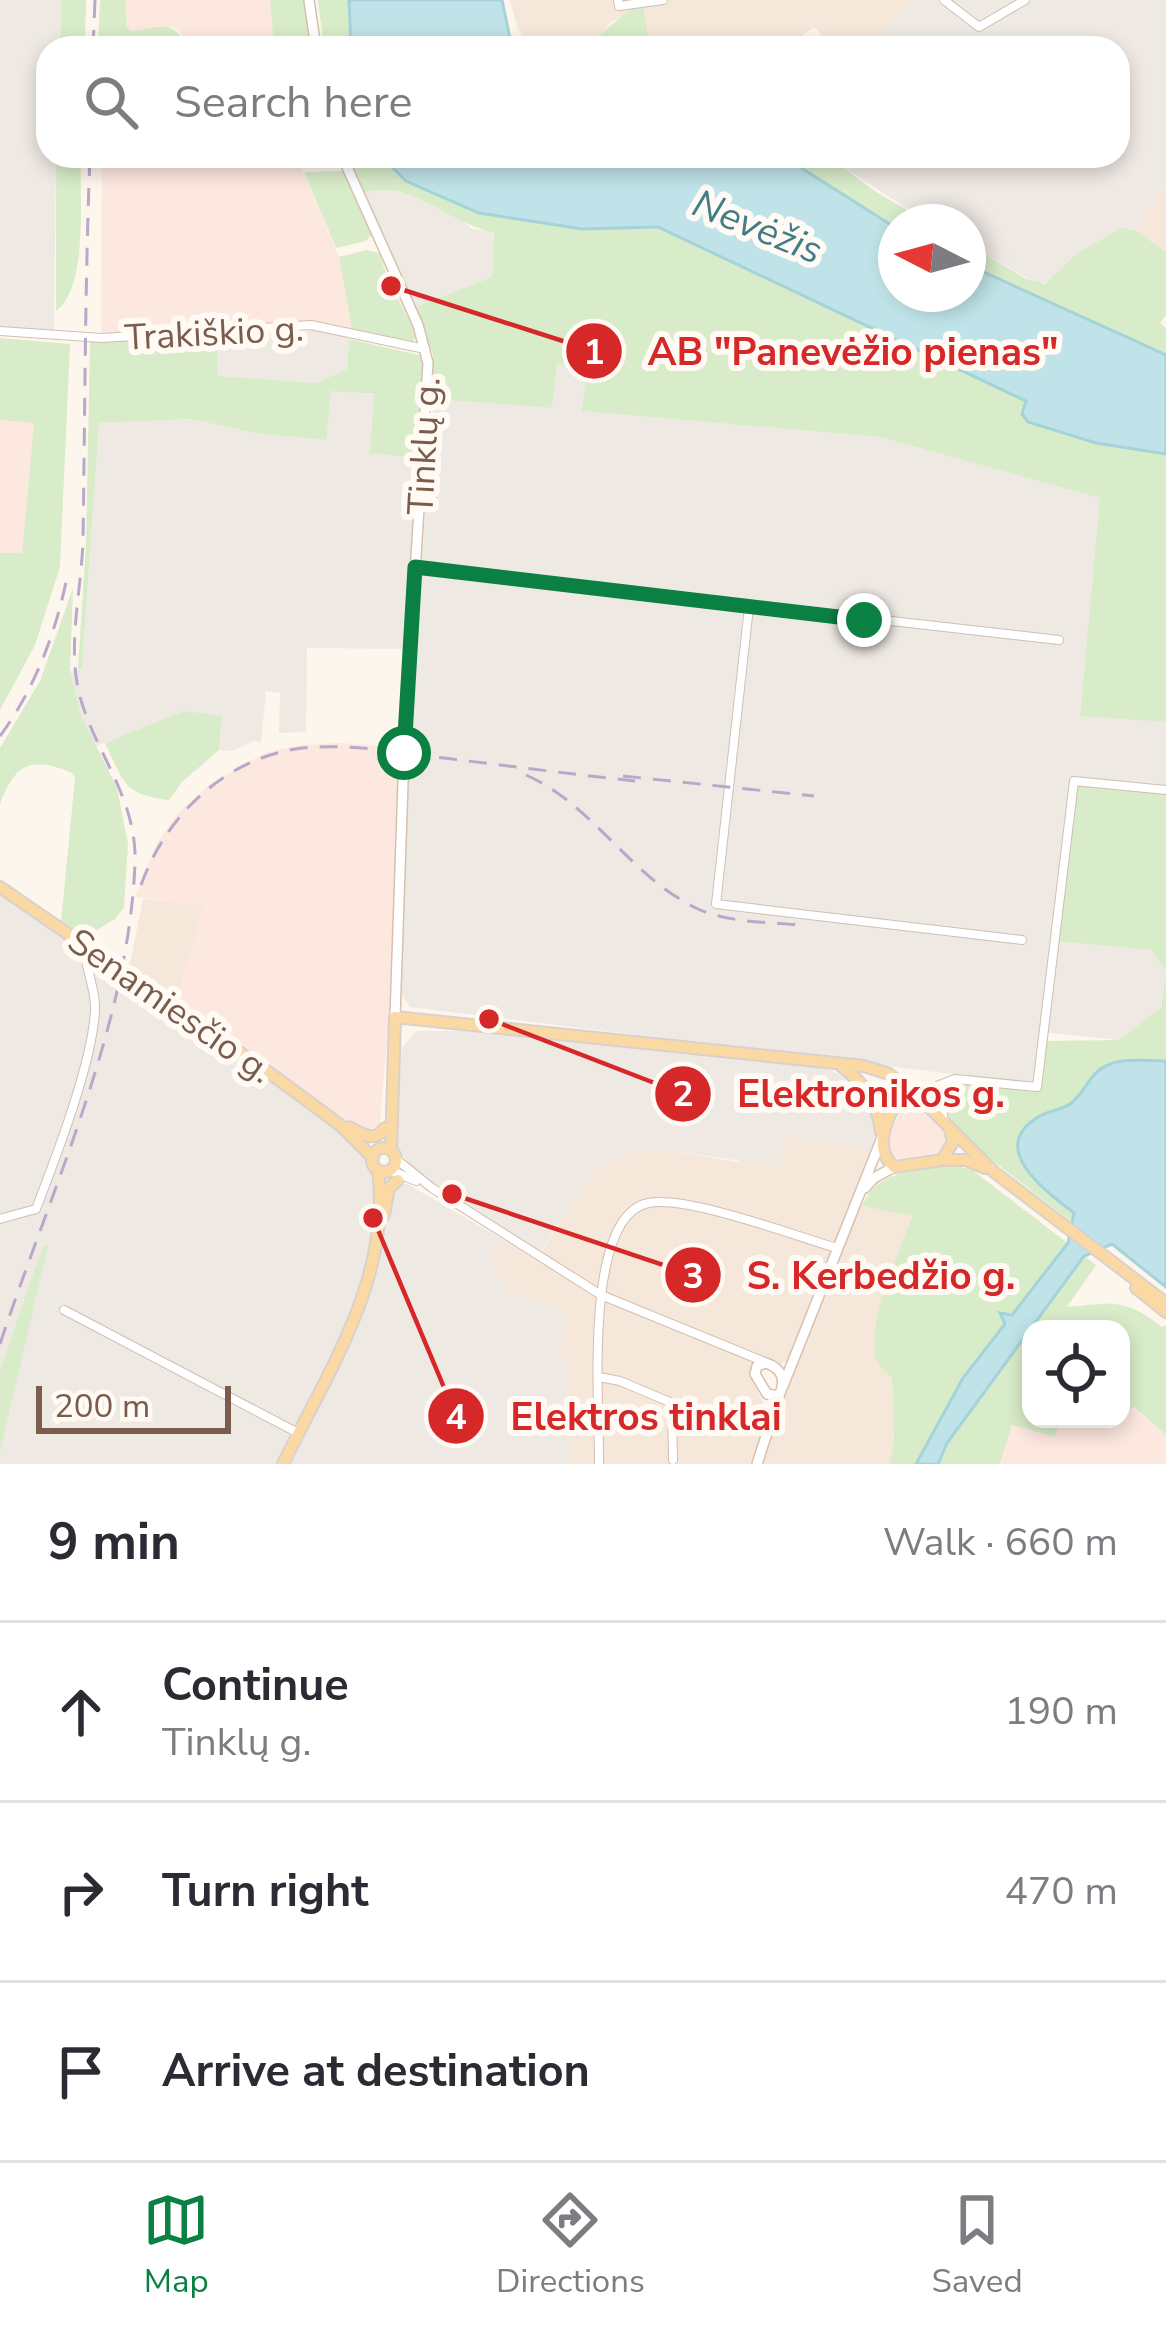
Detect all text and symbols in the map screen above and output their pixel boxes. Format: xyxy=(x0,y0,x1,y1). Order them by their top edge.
search box xyxy=(36,36,1130,168)
icon: search xyxy=(78,69,144,135)
text: Search here xyxy=(174,72,413,133)
water label: Nevėžis xyxy=(685,177,830,277)
north arrow xyxy=(878,204,986,312)
street label: Trakiškio g. xyxy=(123,304,305,363)
callout: AB "Panevėžio pienas" xyxy=(564,314,1082,389)
text: AB "Panevėžio pienas" xyxy=(648,326,1058,379)
text: 1 xyxy=(583,328,605,377)
street label: Tinklų g. xyxy=(396,376,453,516)
route end xyxy=(837,593,891,647)
route start xyxy=(377,726,431,780)
street label: Senamiesčio g. xyxy=(58,917,283,1095)
callout: Elektronikos g. xyxy=(653,1056,1029,1131)
text: Elektronikos g. xyxy=(737,1068,1005,1121)
text: 2 xyxy=(672,1070,694,1119)
callout: S. Kerbedžio g. xyxy=(663,1238,1040,1313)
text: S. Kerbedžio g. xyxy=(747,1250,1015,1303)
text: 3 xyxy=(682,1252,704,1301)
map controls xyxy=(1022,1320,1130,1428)
button: locate xyxy=(1022,1320,1130,1428)
callout: Elektros tinklai xyxy=(426,1379,806,1454)
scale bar xyxy=(36,1380,231,1433)
text: 200 m xyxy=(54,1384,150,1429)
text: Elektros tinklai xyxy=(510,1391,782,1444)
text: 4 xyxy=(445,1393,467,1442)
text: 9 min xyxy=(48,1507,180,1577)
text: Walk · 660 m xyxy=(883,1516,1118,1569)
text: Continue xyxy=(162,1655,349,1716)
icon: ahead xyxy=(48,1679,114,1745)
text: 190 m xyxy=(1004,1685,1118,1738)
text: Tinklų g. xyxy=(162,1716,311,1769)
icon: right xyxy=(48,1859,114,1925)
text: Turn right xyxy=(162,1861,369,1922)
text: 470 m xyxy=(1004,1865,1118,1918)
icon: arrive xyxy=(48,2039,114,2105)
text: Arrive at destination xyxy=(162,2041,590,2102)
tab: Map xyxy=(143,2187,209,2304)
tab: Directions xyxy=(496,2187,645,2304)
tab: Saved xyxy=(931,2187,1023,2304)

